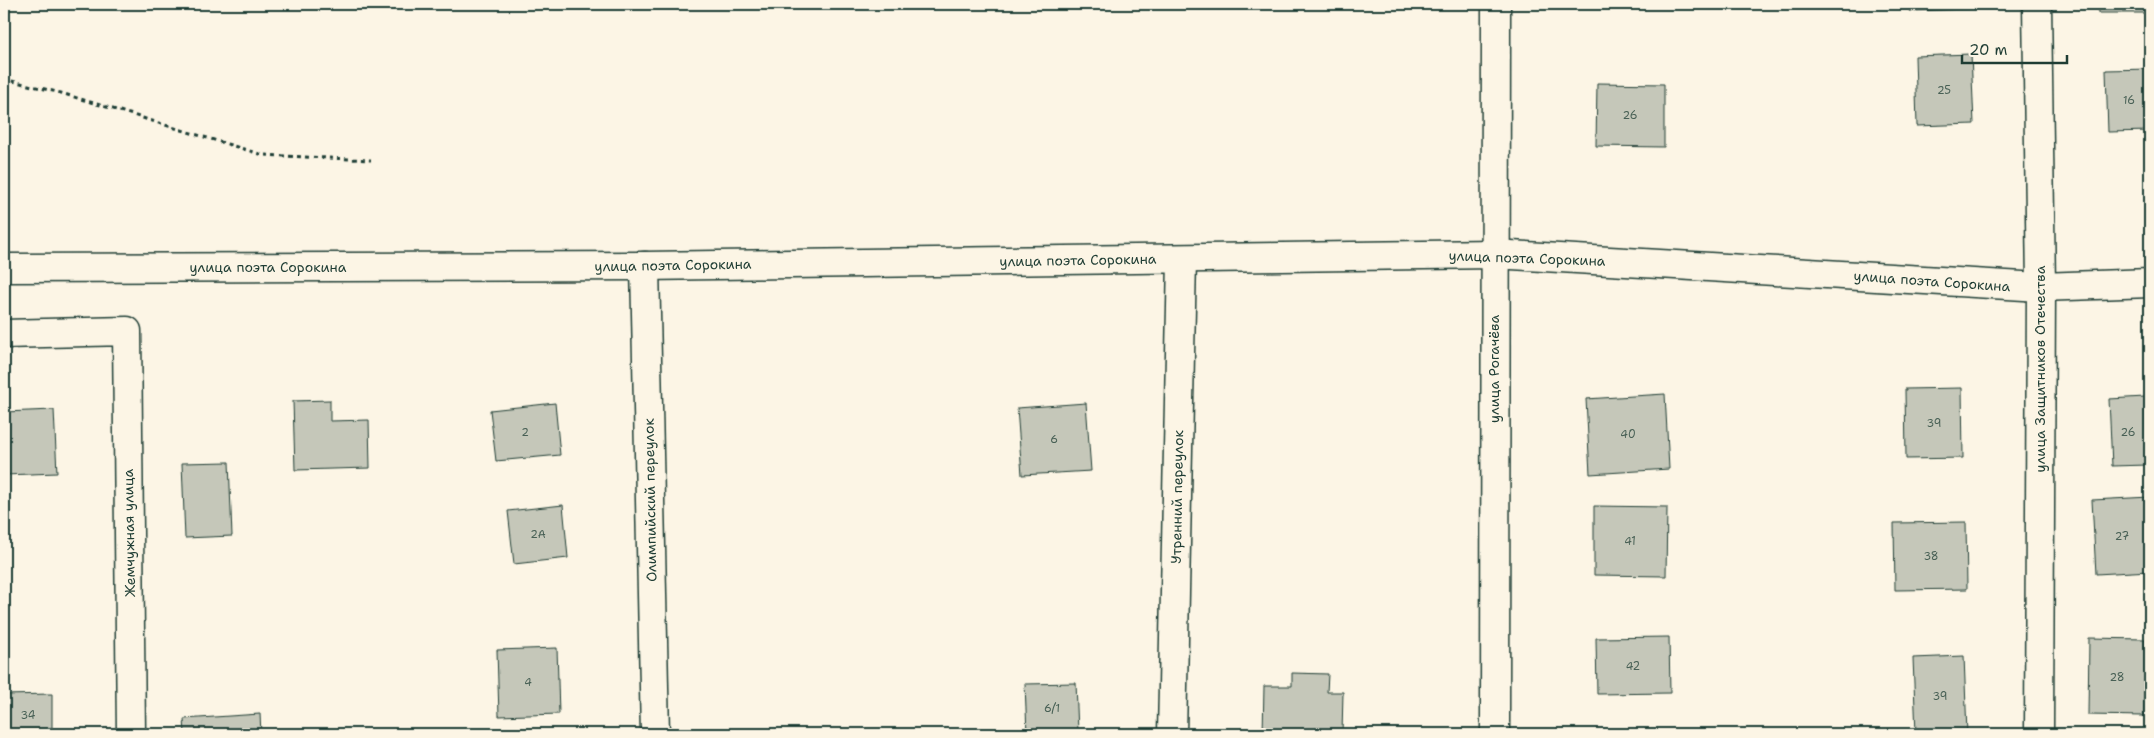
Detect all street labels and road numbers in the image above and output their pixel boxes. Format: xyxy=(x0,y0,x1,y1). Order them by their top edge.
street label: улица поэта Сорокина xyxy=(1448,246,1606,270)
street label: улица поэта Сорокина xyxy=(999,250,1157,270)
street label: улица поэта Сорокина xyxy=(594,255,752,275)
street label: улица поэта Сорокина xyxy=(190,258,347,276)
street label: улица Защитников Отечества xyxy=(2031,265,2049,472)
street label: улица поэта Сорокина xyxy=(1853,267,2011,295)
street label: улица Рогачёва xyxy=(1485,315,1503,423)
street label: Олимпийский переулок xyxy=(640,417,660,582)
street label: Утренний переулок xyxy=(1167,429,1187,564)
street label: Жемчужная улица xyxy=(119,468,139,597)

